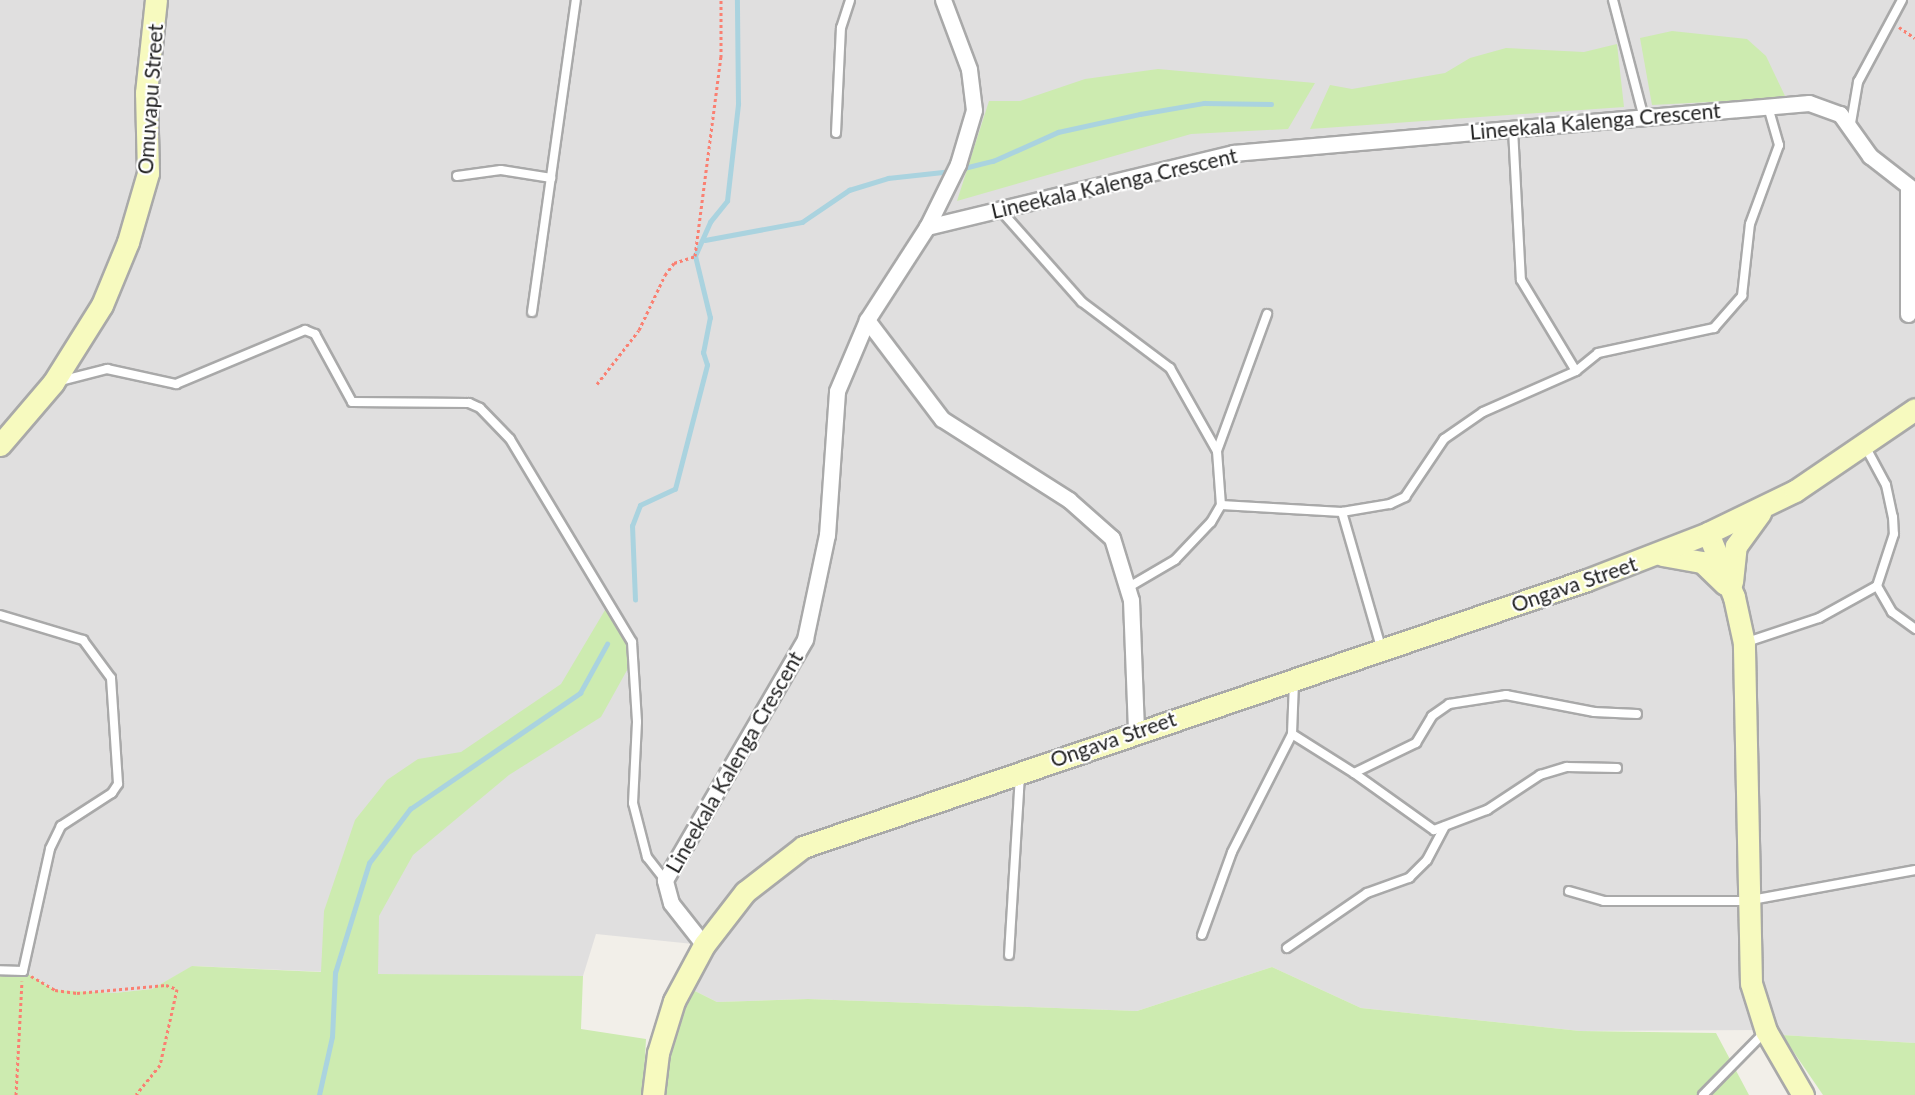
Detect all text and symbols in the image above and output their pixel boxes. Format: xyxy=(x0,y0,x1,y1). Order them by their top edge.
street label: Omuvapu Street xyxy=(132,23,168,175)
street label: Lineekala Kalenga Crescent xyxy=(1469,97,1721,145)
street label: Lineekala Kalenga Crescent xyxy=(989,142,1239,224)
street label: Ongava Street xyxy=(1508,551,1640,617)
street label: Lineekala Kalenga Crescent xyxy=(660,647,808,877)
street label: Ongava Street xyxy=(1047,706,1179,772)

